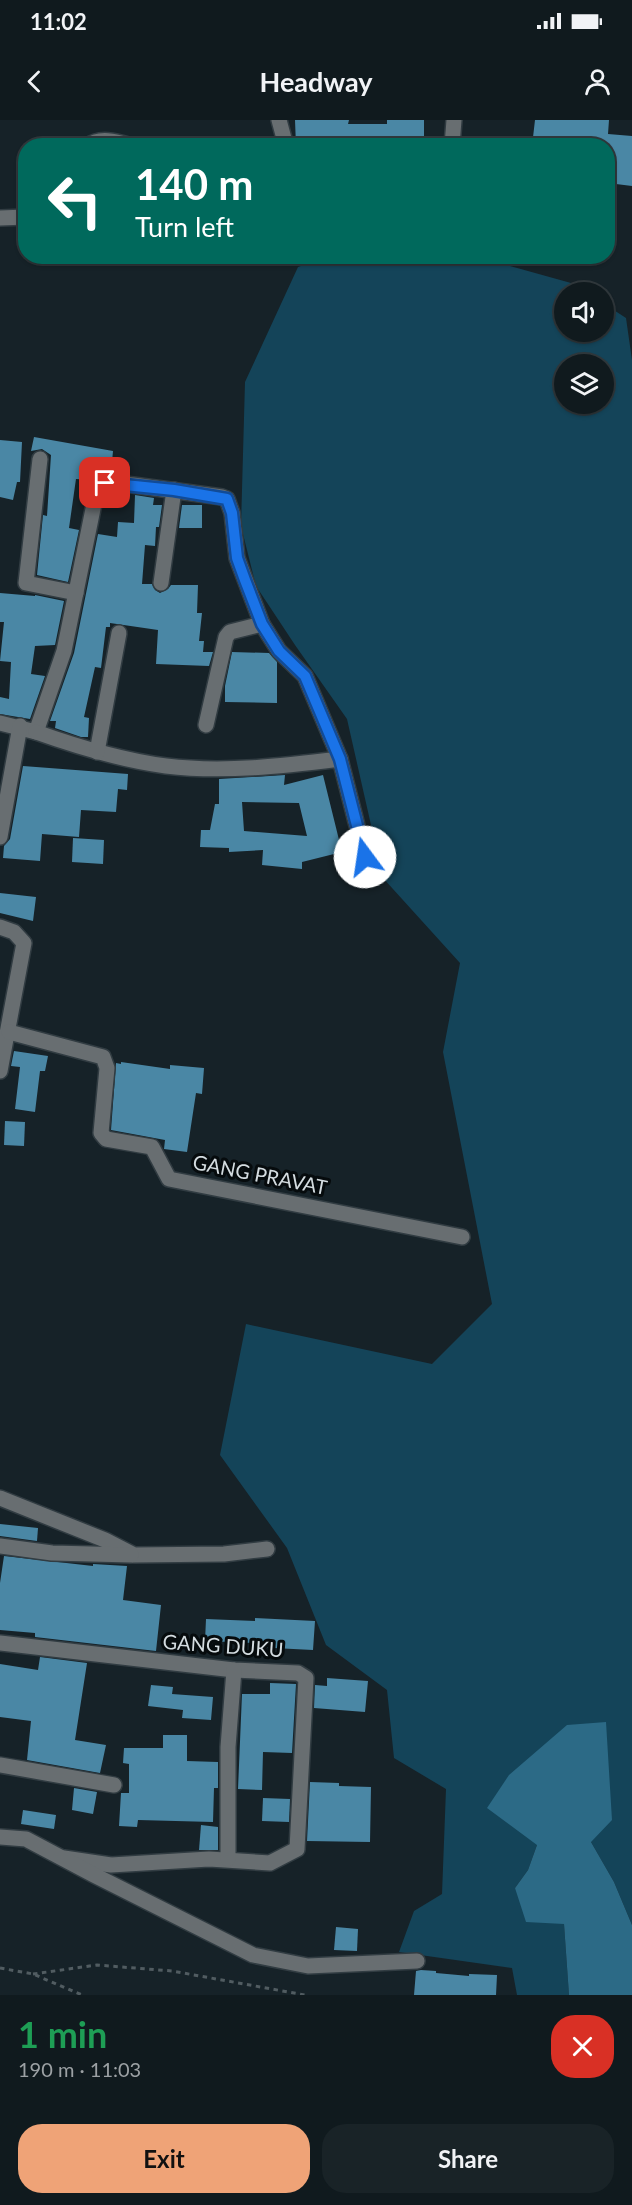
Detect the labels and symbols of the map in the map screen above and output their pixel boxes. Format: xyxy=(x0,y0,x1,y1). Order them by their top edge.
pin xyxy=(79,457,130,508)
position arrow xyxy=(333,825,397,889)
street label: GANG PRAVAT xyxy=(191,1149,330,1199)
street label: GANG DUKU xyxy=(162,1629,284,1661)

